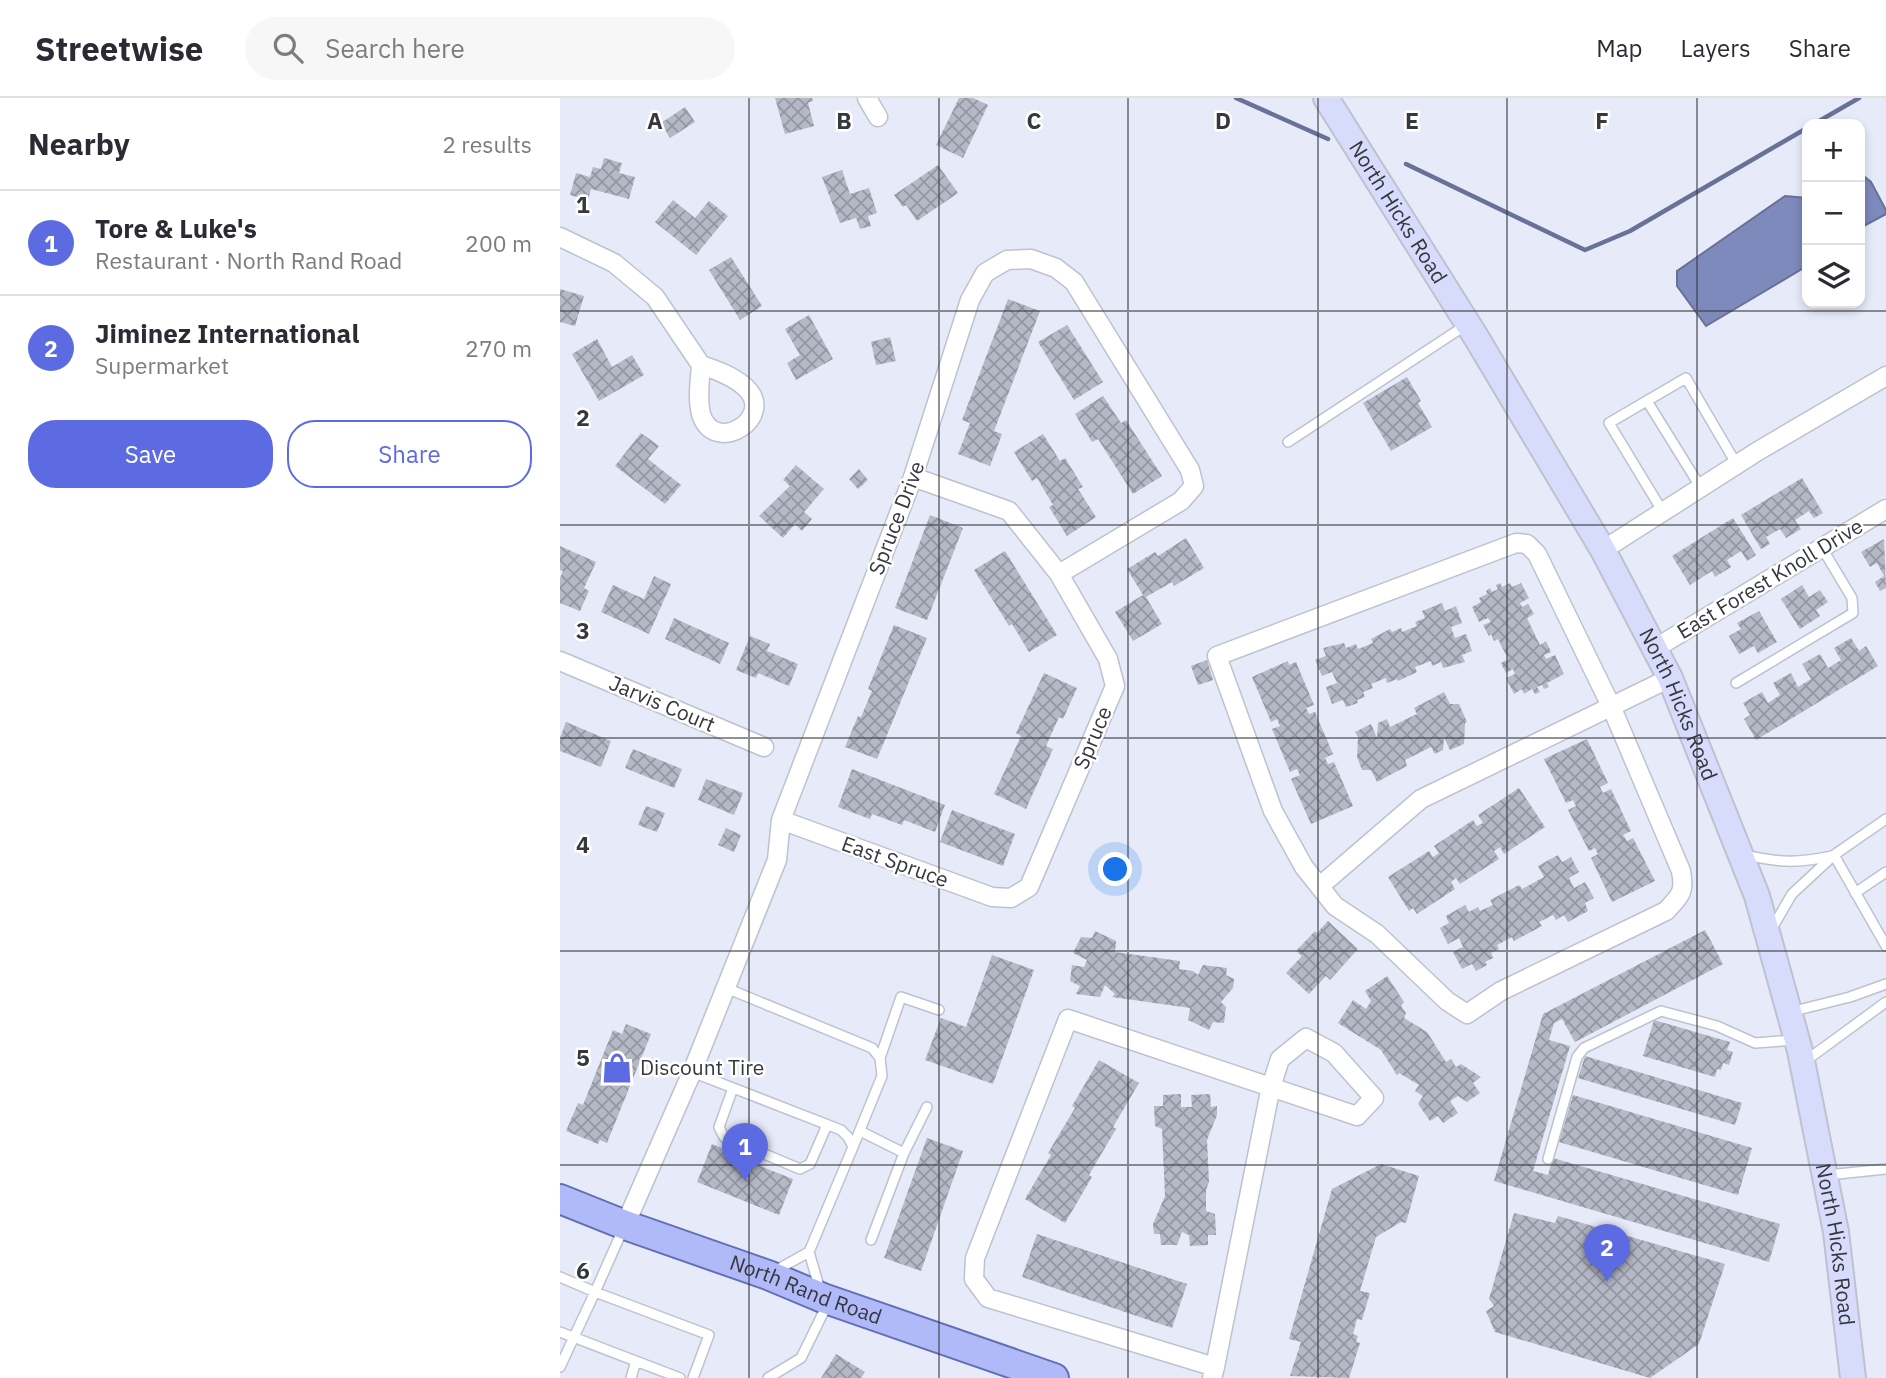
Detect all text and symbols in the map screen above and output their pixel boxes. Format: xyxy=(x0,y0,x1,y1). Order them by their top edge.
search box xyxy=(245,17,735,80)
text: Streetwise xyxy=(35,27,203,70)
icon: search xyxy=(269,29,307,67)
text: Search here xyxy=(325,31,465,65)
text: Map xyxy=(1596,32,1643,64)
text: Layers xyxy=(1681,32,1751,64)
text: Share xyxy=(1789,32,1851,64)
text: A xyxy=(647,105,663,135)
text: B xyxy=(836,105,852,135)
text: C xyxy=(1027,105,1042,135)
text: D xyxy=(1215,105,1231,135)
text: E xyxy=(1405,105,1419,135)
text: F xyxy=(1595,105,1609,135)
map controls xyxy=(1802,119,1865,308)
button: + xyxy=(1802,119,1865,182)
text: Nearby xyxy=(28,124,130,163)
text: 2 results xyxy=(442,129,532,159)
street label: North Hicks Road xyxy=(1343,135,1454,289)
button: − xyxy=(1802,182,1865,245)
text: 1 xyxy=(576,189,590,219)
text: Tore & Luke's xyxy=(95,211,257,245)
text: 1 xyxy=(44,228,58,258)
text: 200 m xyxy=(465,228,532,258)
text: Restaurant · North Rand Road xyxy=(95,245,402,275)
button: layers xyxy=(1802,245,1865,308)
text: Jiminez International xyxy=(95,316,359,350)
text: 2 xyxy=(44,333,58,363)
text: 270 m xyxy=(465,333,532,363)
text: Supermarket xyxy=(95,350,229,380)
text: 2 xyxy=(576,402,590,432)
button: Save xyxy=(28,420,273,488)
button: Share xyxy=(287,420,532,488)
street label: Spruce Drive xyxy=(862,457,931,579)
street label: East Forest Knoll Drive xyxy=(1671,512,1868,645)
text: 3 xyxy=(576,615,590,645)
street label: North Hicks Road xyxy=(1633,623,1724,784)
street label: Jarvis Court xyxy=(605,668,720,738)
street label: Spruce xyxy=(1066,702,1118,773)
text: 4 xyxy=(576,829,590,859)
street label: East Spruce xyxy=(838,829,953,893)
your location xyxy=(1098,852,1132,886)
text: 5 xyxy=(576,1042,590,1072)
shop icon: Discount Tire xyxy=(600,1051,634,1085)
place label: Discount Tire xyxy=(640,1053,764,1081)
pin: 1 xyxy=(722,1123,768,1181)
street label: North Hicks Road xyxy=(1810,1161,1862,1327)
pin: 2 xyxy=(1584,1224,1630,1282)
street label: North Rand Road xyxy=(726,1248,886,1330)
text: 6 xyxy=(576,1255,590,1285)

